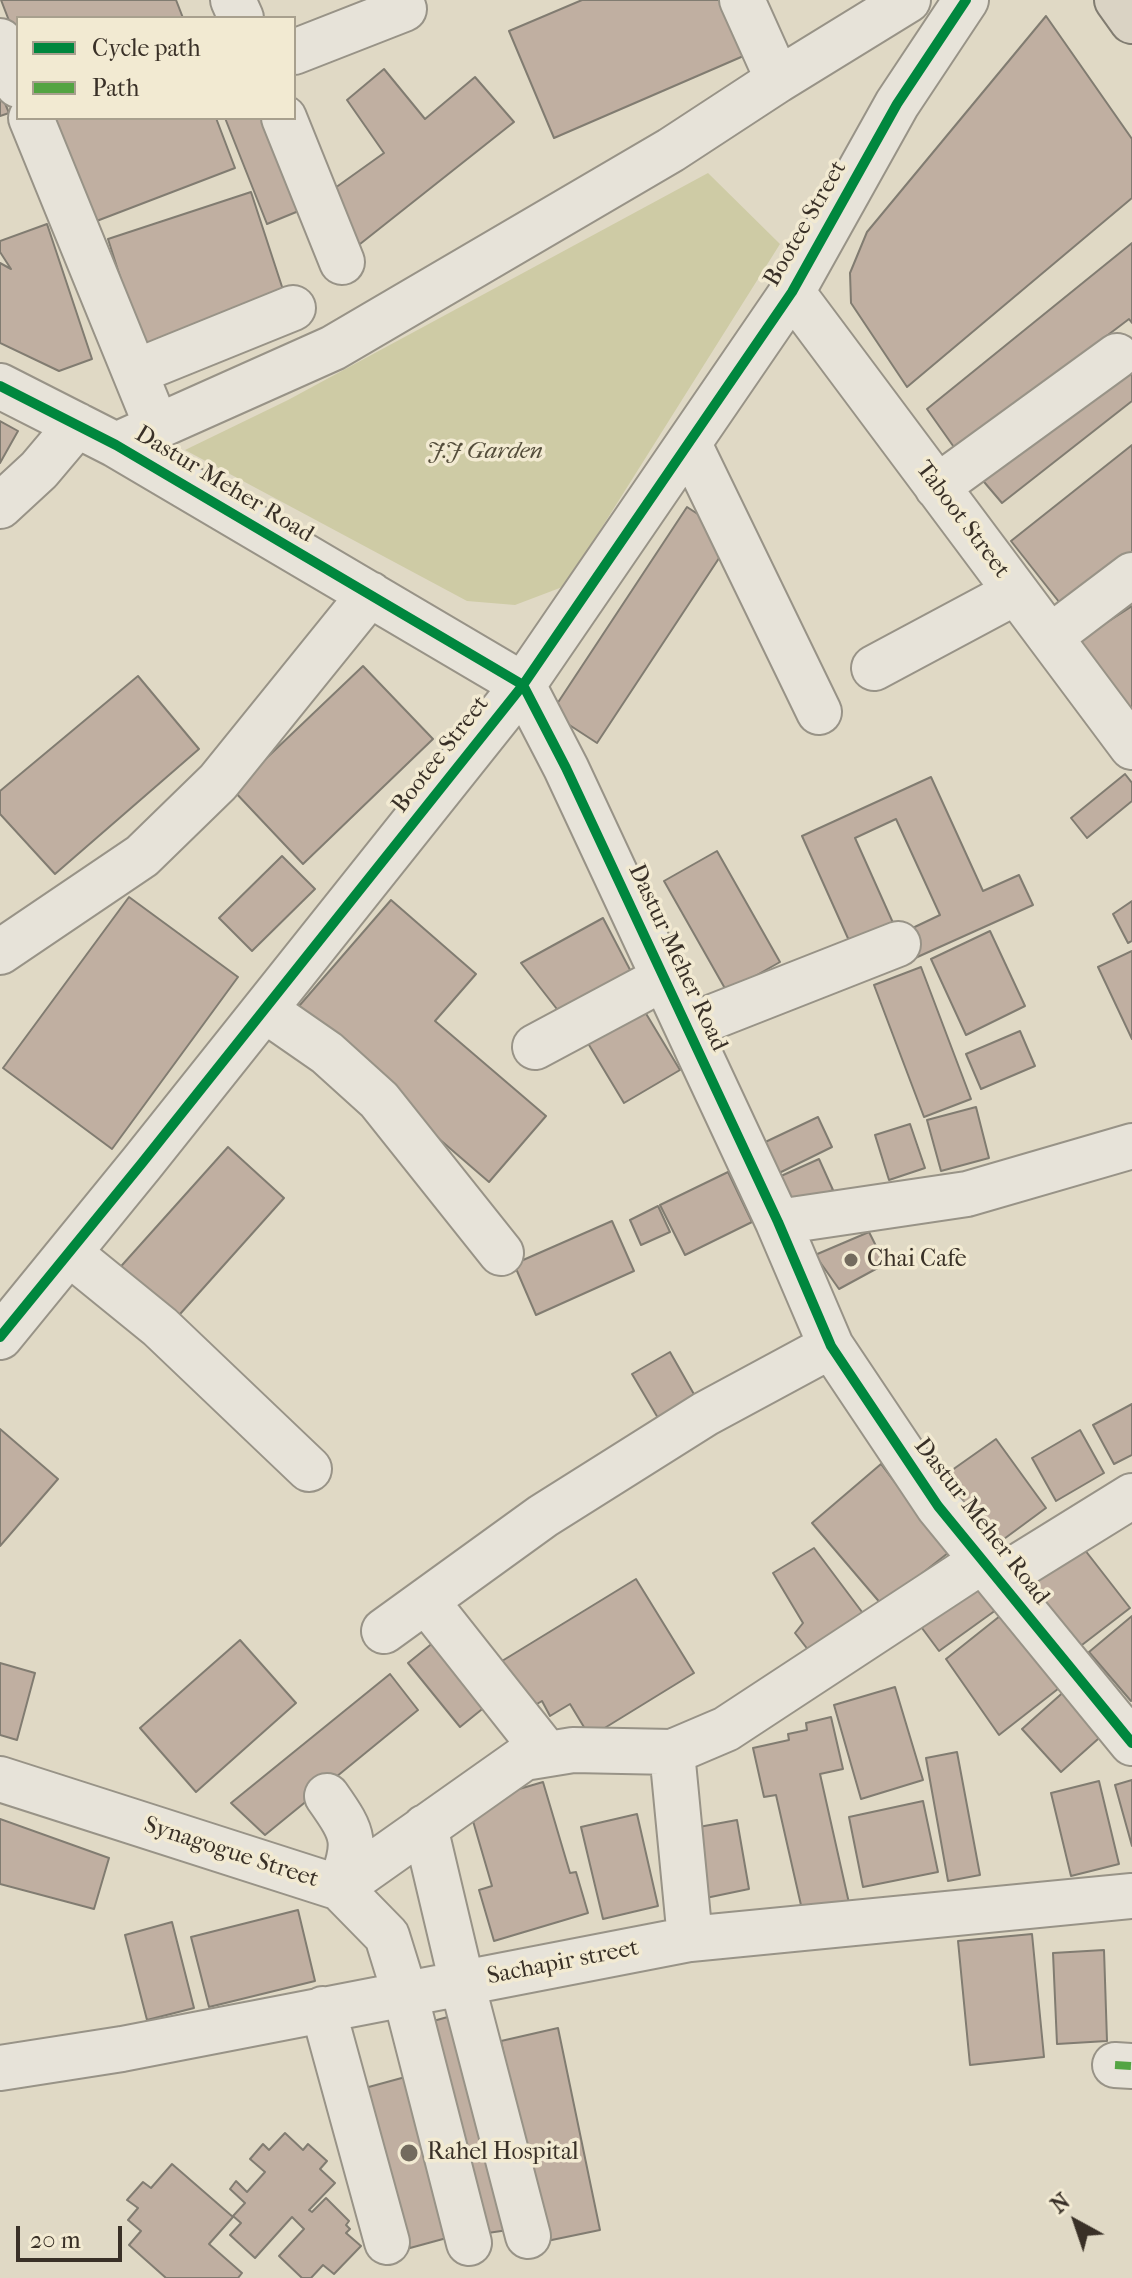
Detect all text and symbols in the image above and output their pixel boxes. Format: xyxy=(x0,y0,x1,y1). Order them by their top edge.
legend xyxy=(16,16,296,120)
text: Cycle path xyxy=(92,34,201,62)
text: Path xyxy=(92,74,139,102)
street label: Bootee Street xyxy=(758,156,854,292)
street label: Dastur Meher Road xyxy=(129,420,319,550)
park label: J.J Garden xyxy=(427,438,543,466)
street label: Taboot Street xyxy=(909,456,1015,584)
street label: Bootee Street xyxy=(386,691,496,819)
street label: Dastur Meher Road xyxy=(621,860,733,1056)
place label: Chai Cafe xyxy=(867,1246,967,1274)
marker: Chai Cafe xyxy=(842,1251,860,1269)
street label: Dastur Meher Road xyxy=(907,1433,1055,1611)
street label: Synagogue Street xyxy=(140,1811,322,1895)
street label: Sachapir street xyxy=(485,1934,641,1992)
place label: Rahel Hospital xyxy=(427,2139,579,2167)
marker: Rahel Hospital xyxy=(398,2142,420,2164)
north arrow xyxy=(1036,2182,1116,2262)
text: N xyxy=(1046,2188,1075,2219)
scale bar xyxy=(20,2210,126,2260)
text: 20 m xyxy=(30,2226,81,2254)

